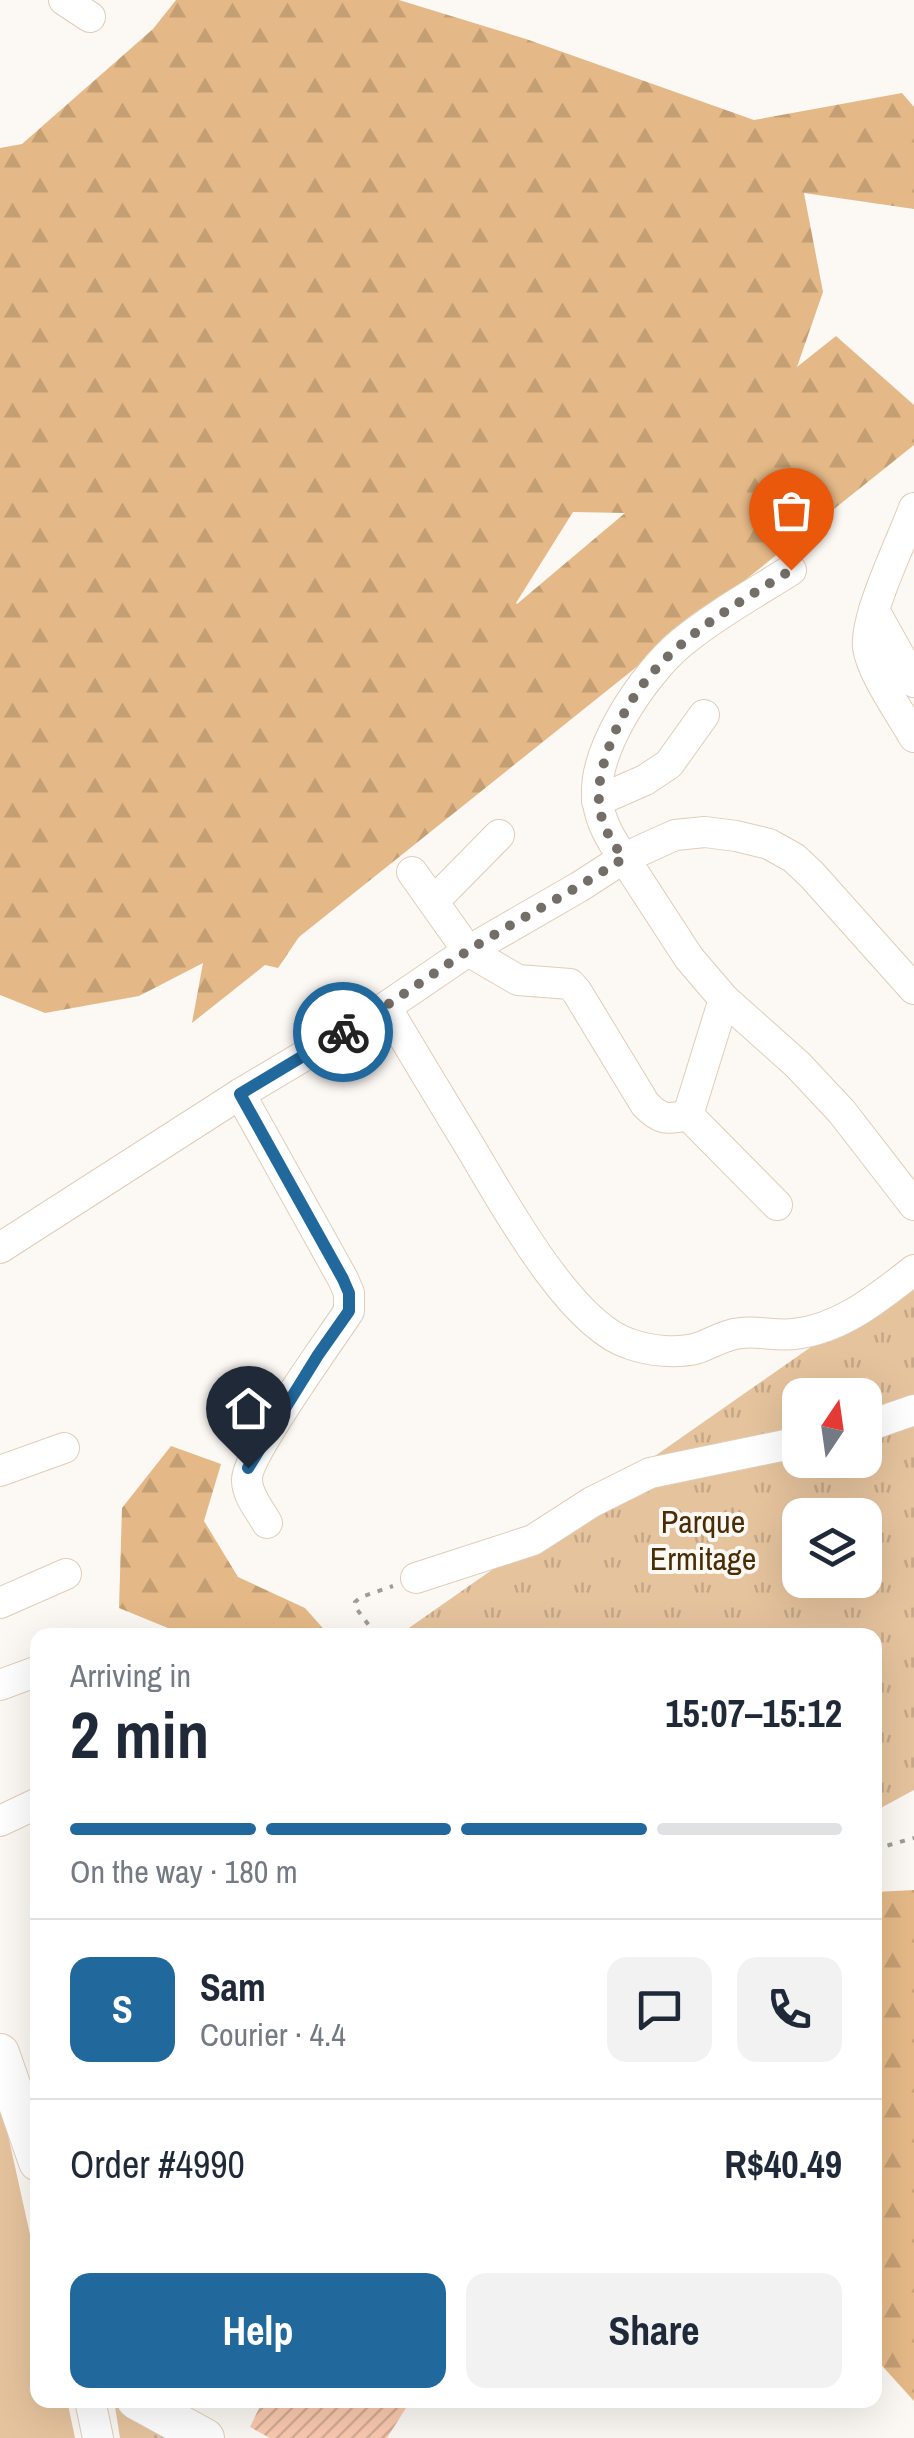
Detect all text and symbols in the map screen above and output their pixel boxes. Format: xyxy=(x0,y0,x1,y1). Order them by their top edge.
pin xyxy=(749,468,834,571)
icon: bag xyxy=(764,483,819,538)
courier xyxy=(293,982,393,1082)
icon: bike xyxy=(316,1005,371,1060)
pin xyxy=(206,1366,291,1469)
north arrow xyxy=(782,1378,882,1478)
map controls xyxy=(782,1378,882,1598)
icon: home xyxy=(221,1381,276,1436)
button: layers xyxy=(782,1498,882,1598)
park label: Parque Ermitage xyxy=(650,1500,756,1580)
text: Arriving in xyxy=(70,1654,191,1697)
text: 15:07–15:12 xyxy=(665,1688,842,1739)
text: 2 min xyxy=(70,1691,209,1778)
text: On the way · 180 m xyxy=(70,1850,298,1893)
button: chat xyxy=(607,1957,712,2062)
button: phone xyxy=(737,1957,842,2062)
text: Sam xyxy=(200,1962,266,2013)
text: S xyxy=(112,1984,133,2035)
text: Courier · 4.4 xyxy=(200,2013,346,2056)
text: Order #4990 xyxy=(70,2139,245,2190)
text: R$40.49 xyxy=(724,2139,842,2190)
button: Help xyxy=(70,2273,446,2388)
button: Share xyxy=(466,2273,842,2388)

